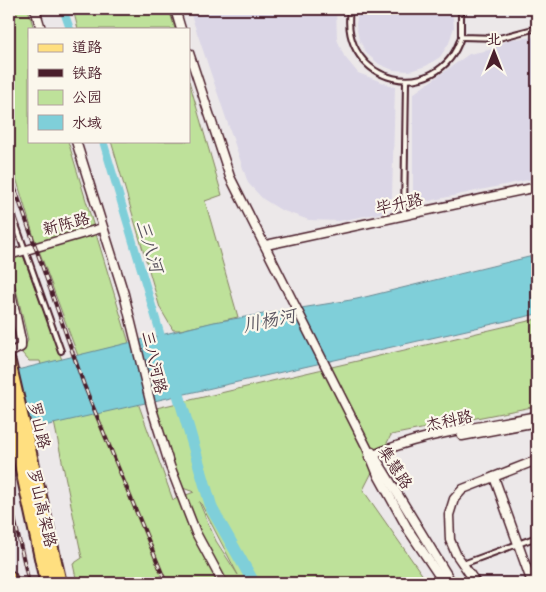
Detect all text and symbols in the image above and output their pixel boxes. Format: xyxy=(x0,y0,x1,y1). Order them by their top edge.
legend xyxy=(28,28,190,142)
north arrow xyxy=(468,28,518,78)
text: 北 xyxy=(487,30,501,48)
text: 道路 xyxy=(72,37,102,56)
text: 铁路 xyxy=(72,63,102,82)
text: 公园 xyxy=(72,87,102,106)
text: 水域 xyxy=(72,113,102,132)
street label: 毕升路 xyxy=(373,188,425,218)
street label: 新陈路 xyxy=(40,207,92,239)
water label: 三八河 xyxy=(131,217,170,278)
water label: 川杨河 xyxy=(240,303,301,337)
street label: 三八河路 xyxy=(138,329,172,395)
street label: 罗山路 xyxy=(25,399,55,451)
street label: 杰科路 xyxy=(423,405,475,435)
street label: 集慧路 xyxy=(375,441,417,493)
street label: 罗山高架路 xyxy=(24,467,62,549)

